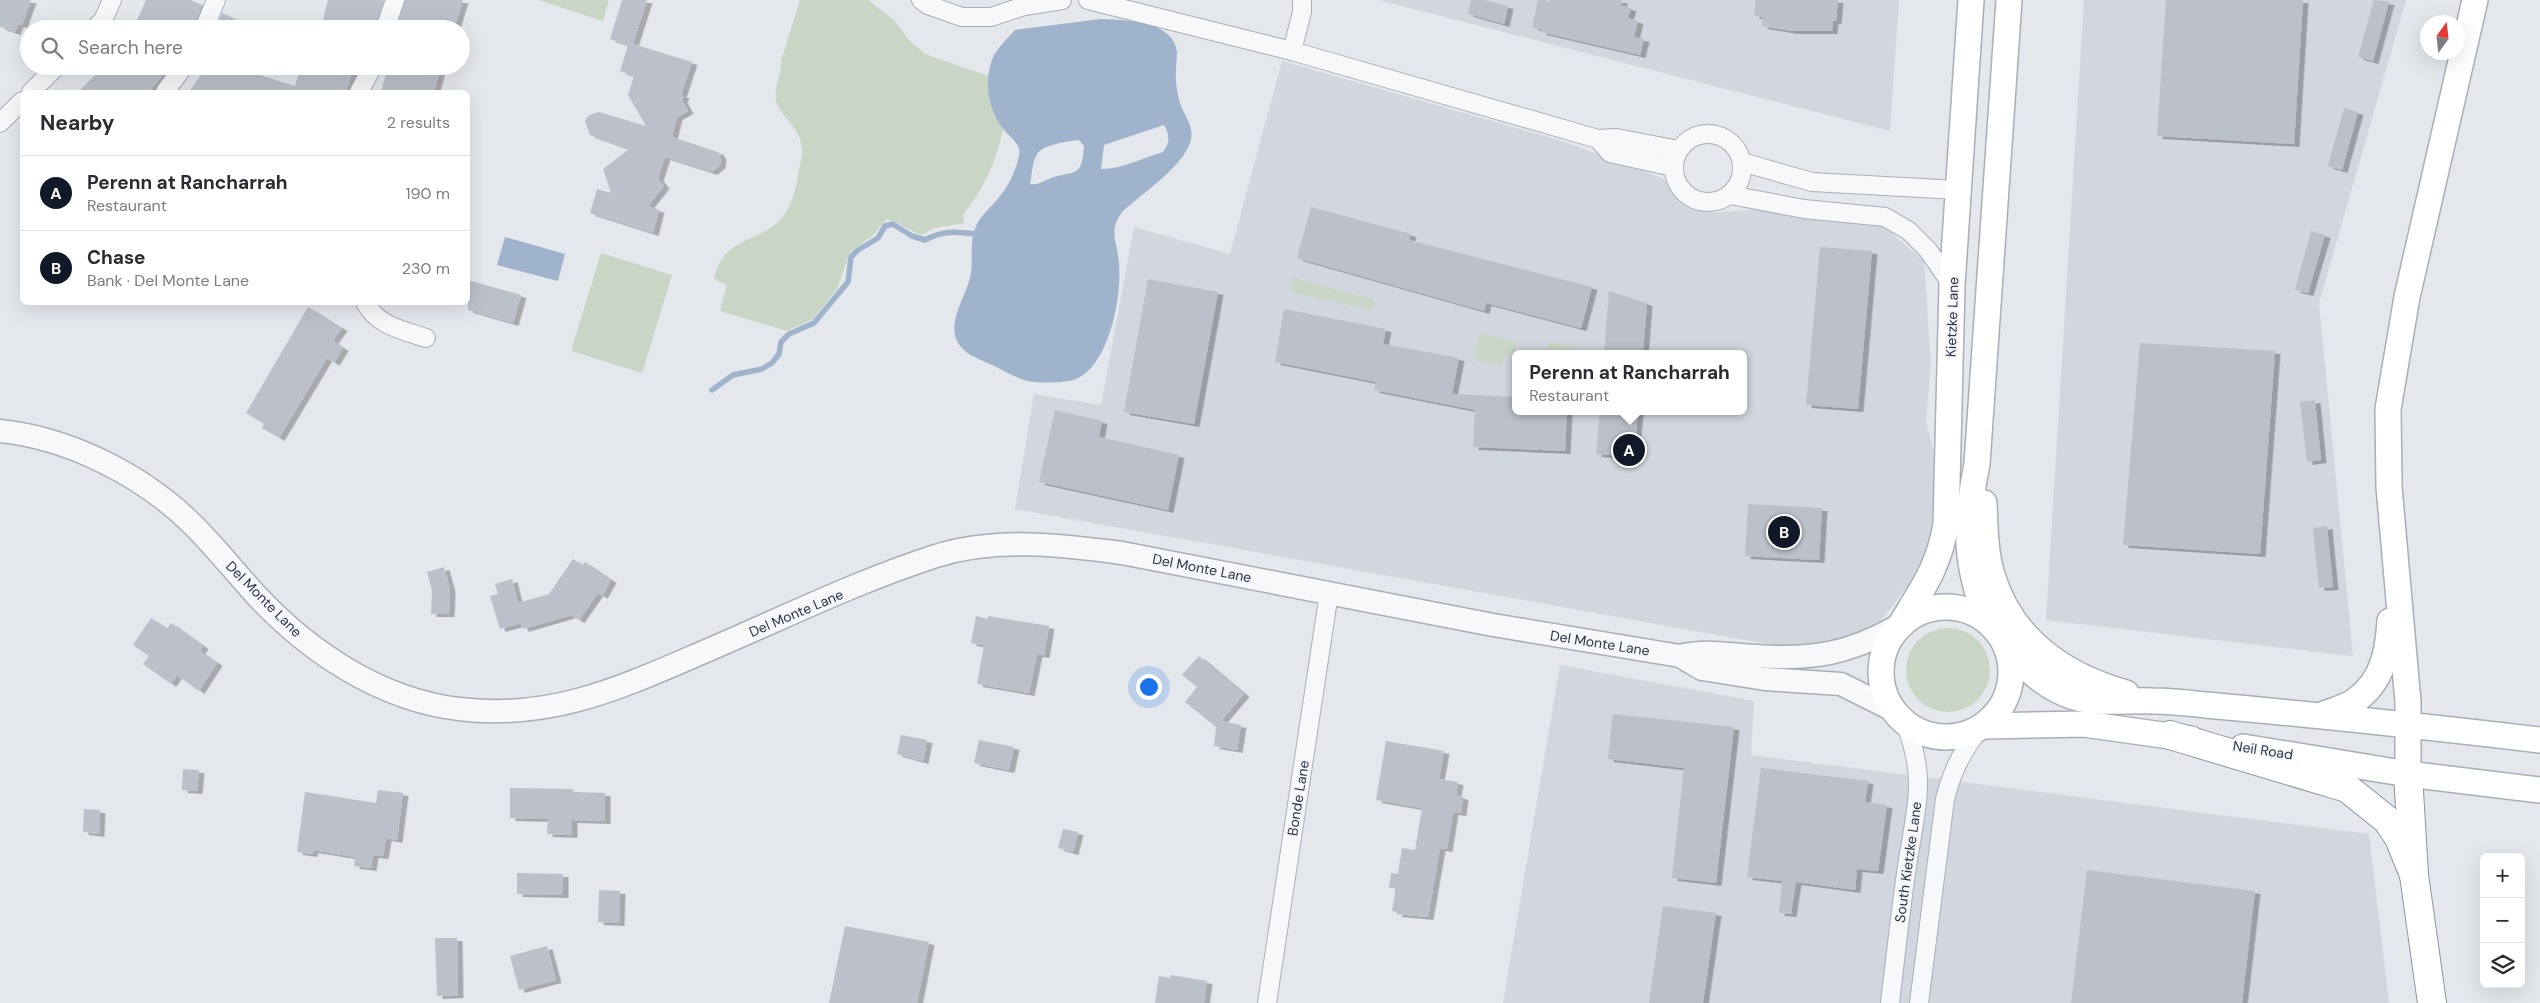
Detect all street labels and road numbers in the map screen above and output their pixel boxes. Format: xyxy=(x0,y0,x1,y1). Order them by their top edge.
street label: Kietzke Lane xyxy=(1942,276,1962,357)
street label: Del Monte Lane xyxy=(1151,550,1253,586)
street label: Del Monte Lane xyxy=(222,557,306,641)
street label: Del Monte Lane xyxy=(746,585,846,641)
street label: Del Monte Lane xyxy=(1549,626,1651,660)
street label: Neil Road xyxy=(2232,736,2294,764)
street label: Bonde Lane xyxy=(1283,759,1313,837)
street label: South Kietzke Lane xyxy=(1891,800,1925,924)

